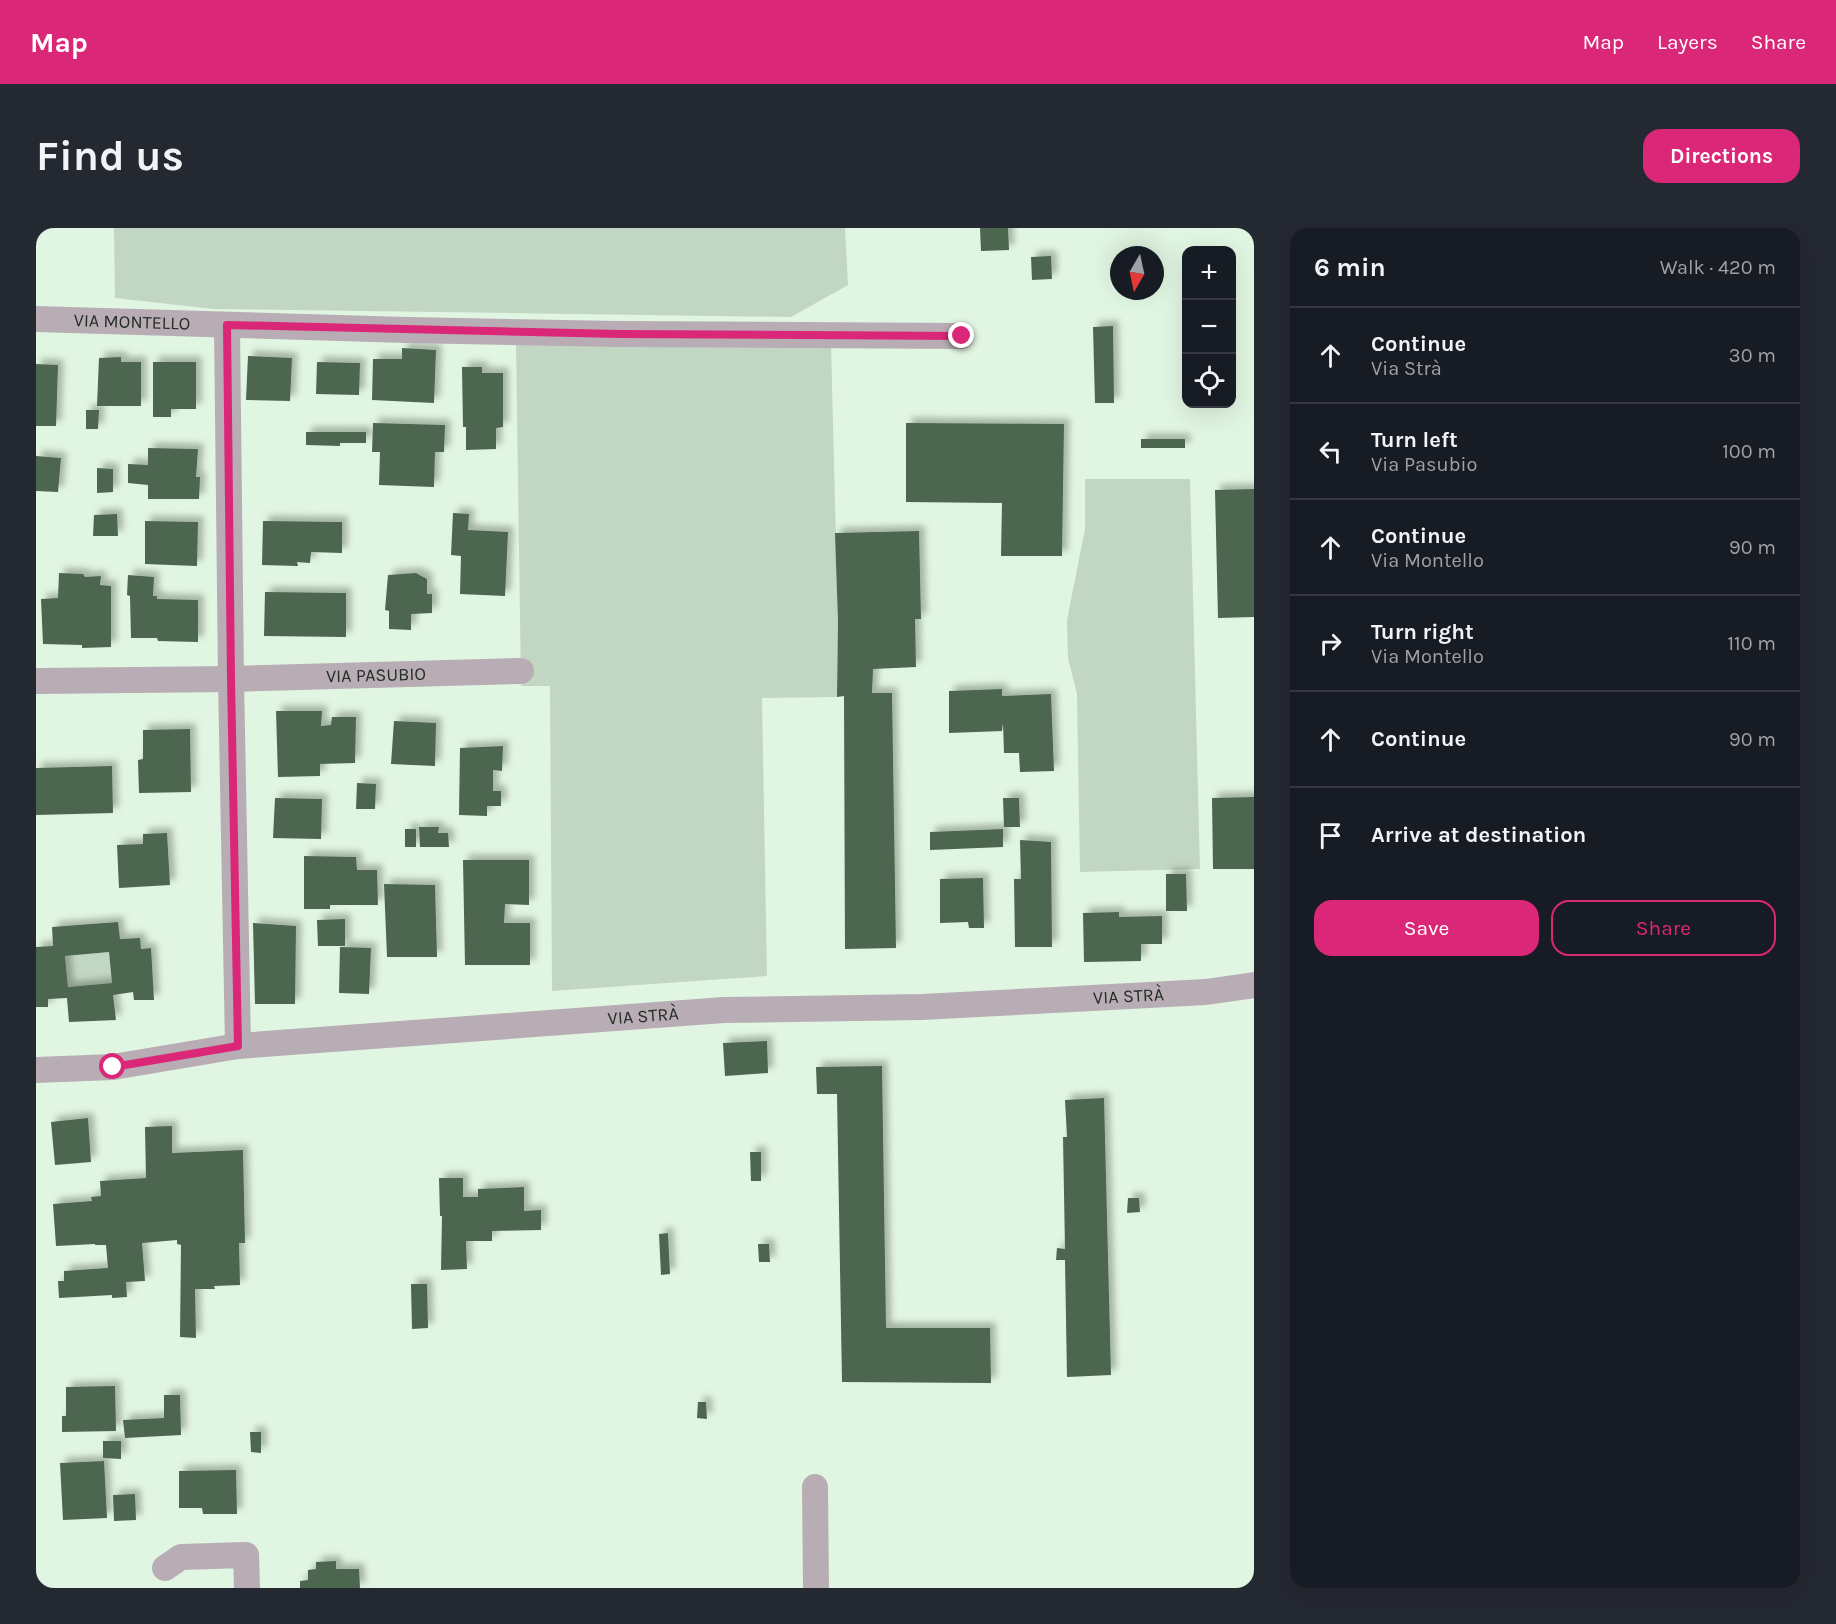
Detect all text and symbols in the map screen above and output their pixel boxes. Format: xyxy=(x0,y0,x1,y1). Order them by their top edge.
text: Map xyxy=(30,26,88,59)
text: Map xyxy=(1582,30,1624,54)
text: Layers xyxy=(1657,30,1718,54)
text: Share xyxy=(1751,30,1806,54)
button: Directions xyxy=(1643,129,1800,183)
text: Find us xyxy=(36,131,184,181)
north arrow xyxy=(1110,246,1164,300)
map controls xyxy=(1182,246,1236,408)
button: + xyxy=(1182,246,1236,300)
text: 6 min xyxy=(1314,252,1386,283)
text: Walk · 420 m xyxy=(1660,256,1776,279)
button: − xyxy=(1182,300,1236,354)
street label: VIA MONTELLO xyxy=(73,309,191,335)
route end xyxy=(948,322,974,348)
text: Continue xyxy=(1371,331,1466,357)
icon: ahead xyxy=(1314,339,1347,372)
text: 30 m xyxy=(1729,344,1776,367)
button: locate xyxy=(1182,354,1236,408)
text: Via Strà xyxy=(1371,357,1442,380)
text: Turn left xyxy=(1371,427,1458,453)
icon: left xyxy=(1314,435,1347,468)
text: 100 m xyxy=(1722,440,1776,463)
text: Via Pasubio xyxy=(1371,453,1477,476)
text: Continue xyxy=(1371,523,1466,549)
icon: ahead xyxy=(1314,531,1347,564)
text: 90 m xyxy=(1729,536,1776,559)
text: Via Montello xyxy=(1371,549,1484,572)
text: Turn right xyxy=(1371,619,1474,645)
icon: right xyxy=(1314,627,1347,660)
text: 110 m xyxy=(1727,632,1776,655)
text: Via Montello xyxy=(1371,645,1484,668)
street label: VIA PASUBIO xyxy=(326,663,426,687)
icon: ahead xyxy=(1314,723,1347,756)
text: Continue xyxy=(1371,726,1466,752)
text: 90 m xyxy=(1729,728,1776,751)
icon: arrive xyxy=(1314,819,1347,852)
text: Arrive at destination xyxy=(1371,822,1586,848)
button: Save xyxy=(1314,900,1539,956)
button: Share xyxy=(1551,900,1776,956)
street label: VIA STRÀ xyxy=(1092,982,1165,1009)
street label: VIA STRÀ xyxy=(607,1001,679,1030)
route start xyxy=(99,1053,125,1079)

